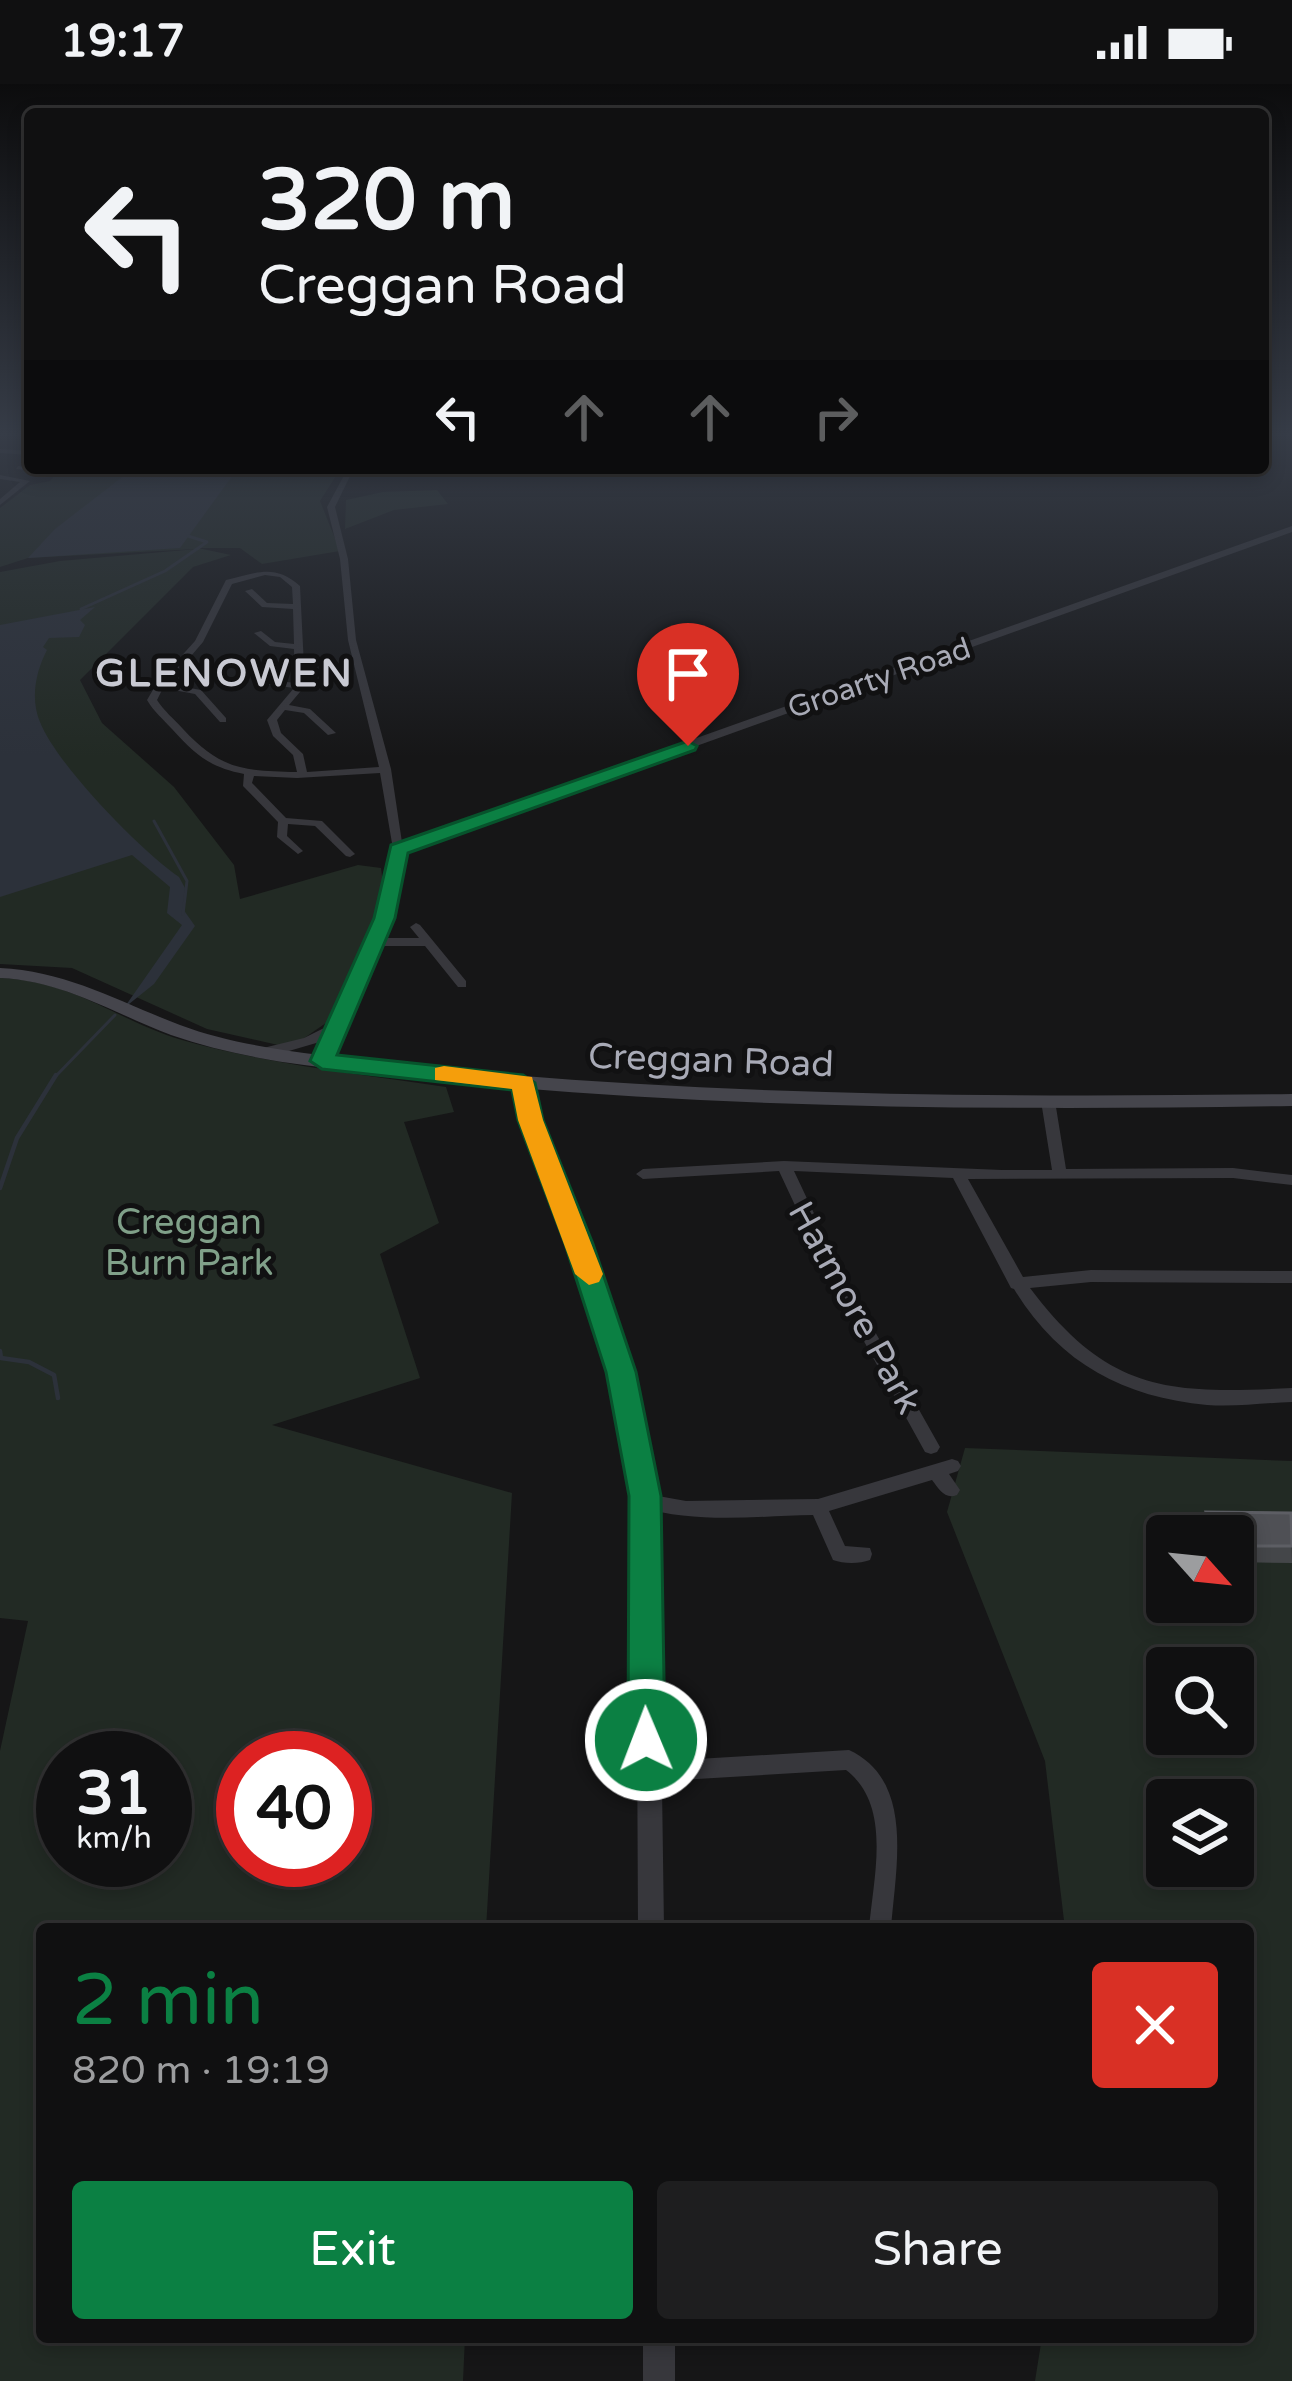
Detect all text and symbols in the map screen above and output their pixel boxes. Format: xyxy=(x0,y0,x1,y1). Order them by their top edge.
text: 19:17 xyxy=(60,15,185,69)
text: 320 m xyxy=(258,151,515,252)
icon: left xyxy=(60,156,216,312)
text: Creggan Road xyxy=(258,253,627,318)
icon: left xyxy=(425,384,491,450)
icon: ahead xyxy=(551,384,617,450)
icon: ahead xyxy=(677,384,743,450)
icon: right xyxy=(803,384,869,450)
pin xyxy=(637,623,739,746)
street label: Groarty Road xyxy=(783,630,975,727)
icon: arrive xyxy=(655,641,721,707)
district label: GLENOWEN xyxy=(95,650,355,697)
street label: Creggan Road xyxy=(587,1035,835,1086)
street label: Hatmore Park xyxy=(779,1194,931,1421)
park label: Creggan Burn Park xyxy=(105,1201,273,1285)
north arrow xyxy=(1146,1515,1254,1623)
map controls xyxy=(1146,1515,1254,1887)
button: search xyxy=(1146,1647,1254,1755)
position arrow xyxy=(583,1677,709,1803)
speed limit sign: 40 xyxy=(216,1731,372,1887)
text: 31 xyxy=(76,1758,152,1830)
button: layers xyxy=(1146,1779,1254,1887)
text: km/h xyxy=(76,1820,152,1857)
text: 2 min xyxy=(72,1958,264,2045)
button: close xyxy=(1092,1962,1218,2088)
text: 820 m · 19:19 xyxy=(72,2047,330,2094)
button: Exit xyxy=(72,2181,633,2319)
button: Share xyxy=(657,2181,1218,2319)

